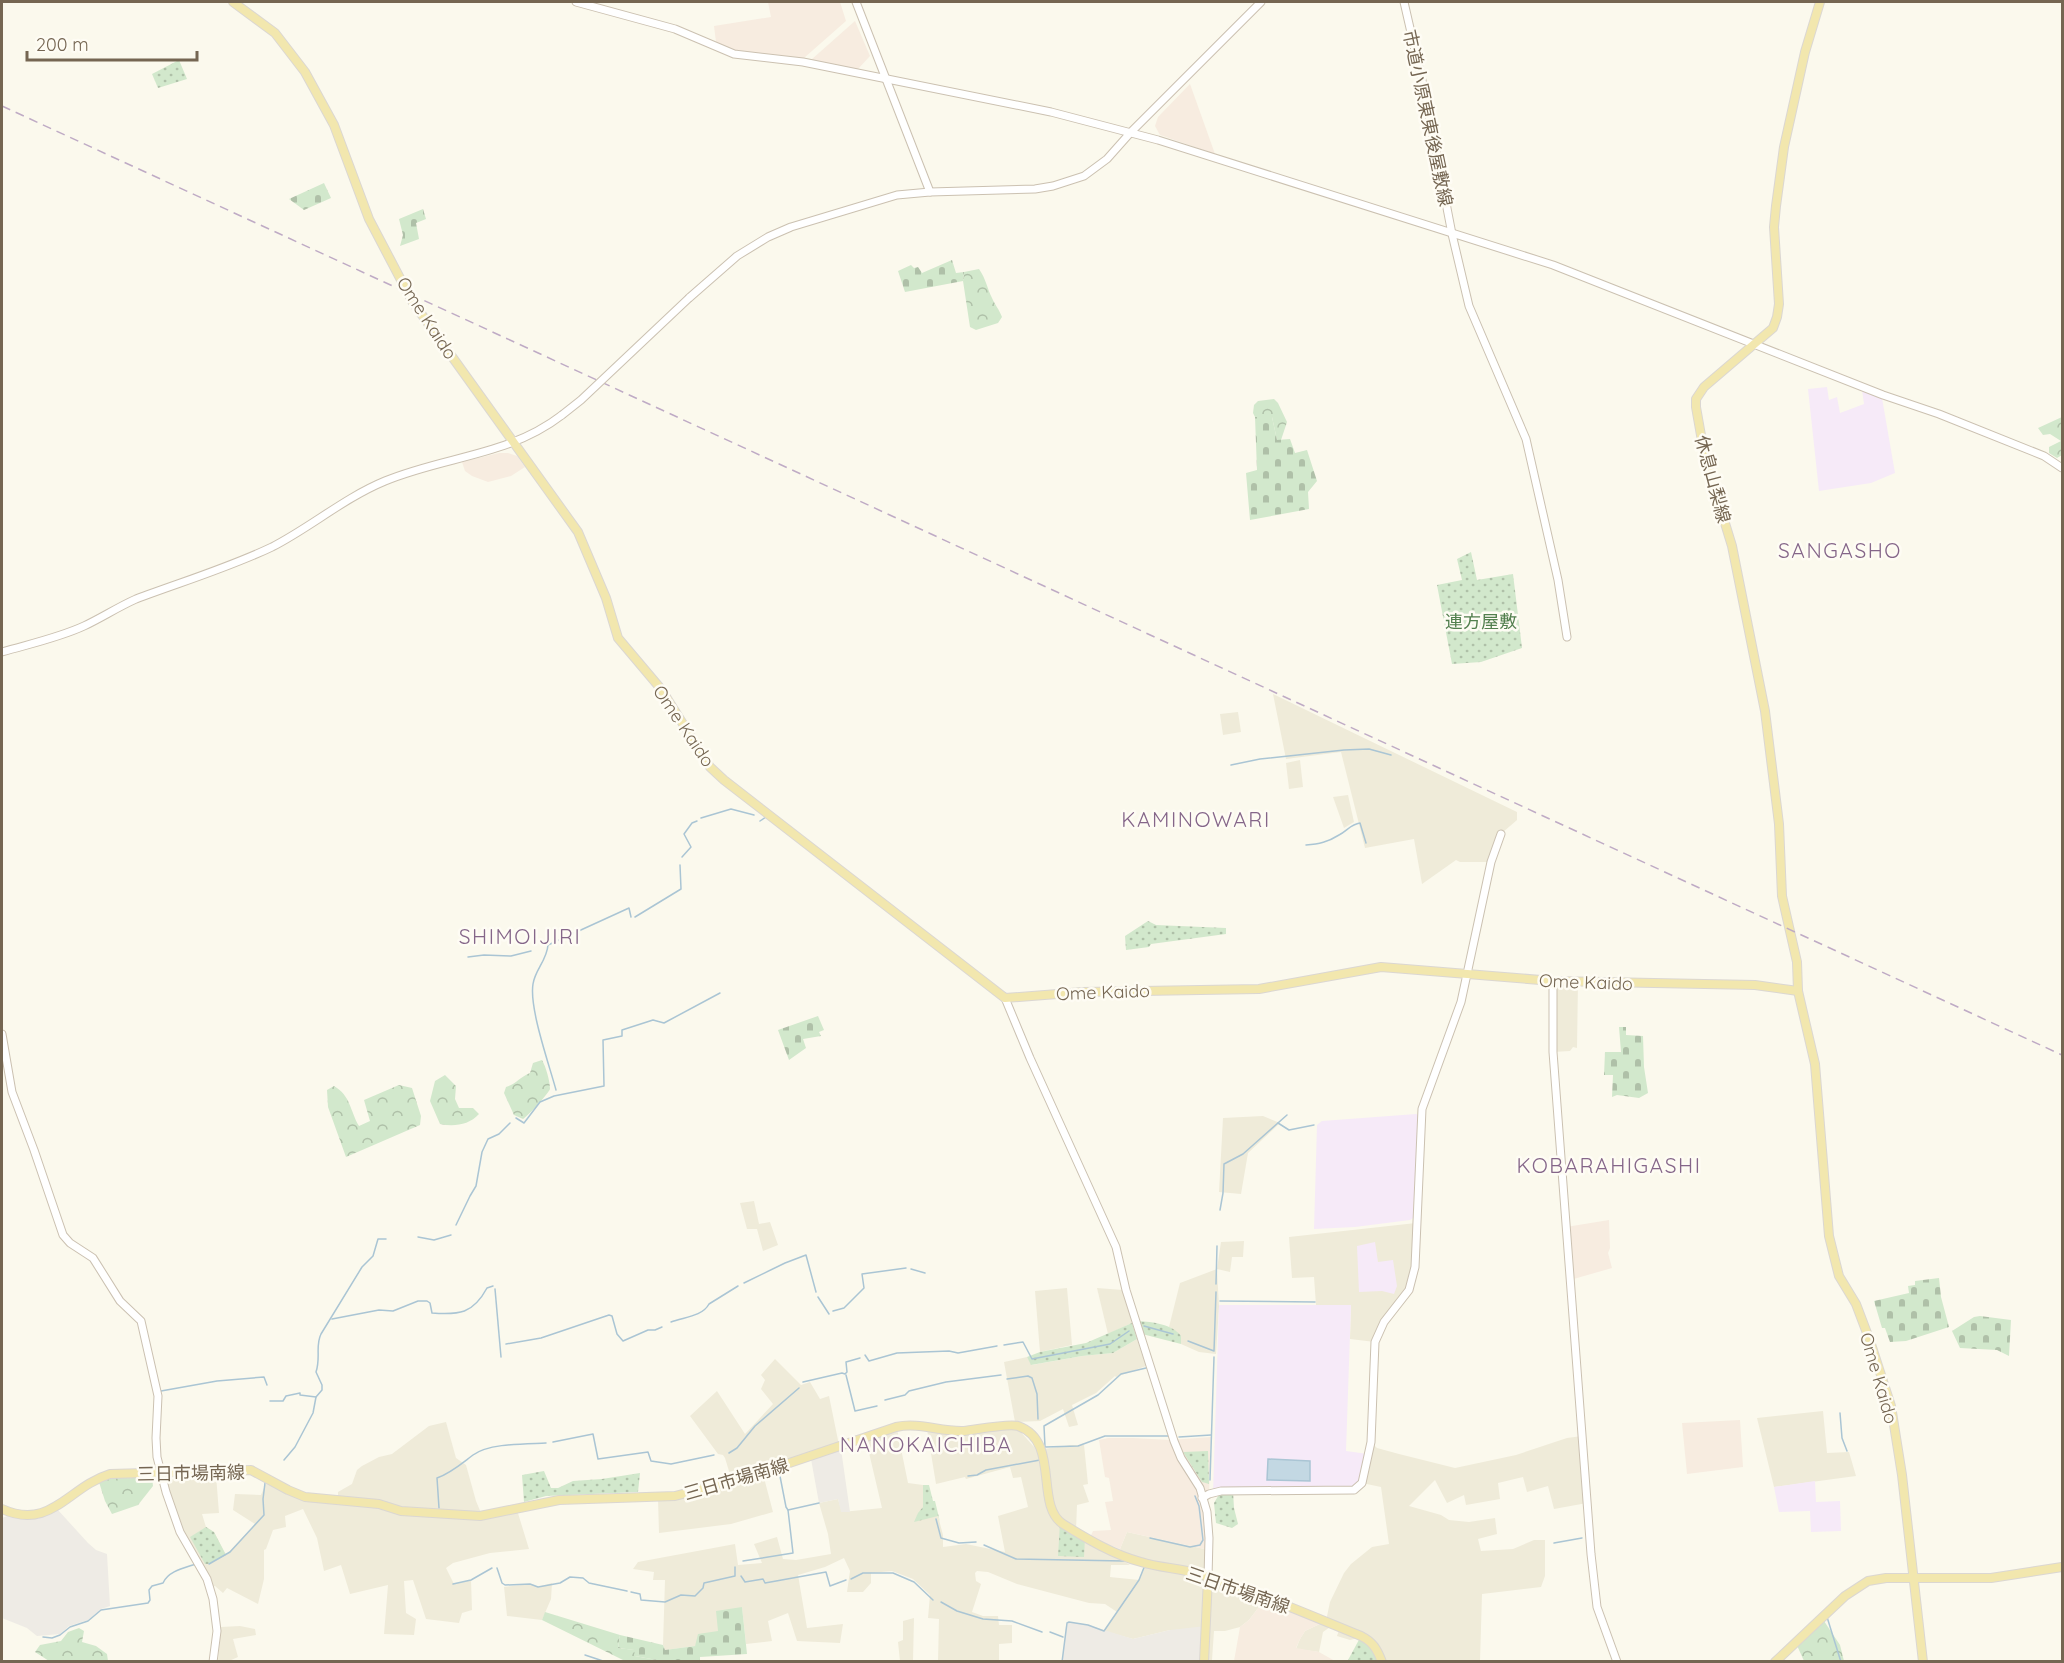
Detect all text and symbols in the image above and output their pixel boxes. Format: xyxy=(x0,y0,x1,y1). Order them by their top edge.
scale bar xyxy=(27,24,196,62)
street label: 市道小原東東後屋敷線 xyxy=(1398,28,1458,208)
text: 200 m xyxy=(36,33,89,56)
street label: Ome Kaido xyxy=(392,272,462,364)
street label: 休息山梨線 xyxy=(1690,433,1736,525)
district label: SANGASHO xyxy=(1778,537,1902,563)
park label: 連方屋敷 xyxy=(1445,610,1517,633)
street label: Ome Kaido xyxy=(648,681,720,771)
district label: KAMINOWARI xyxy=(1121,806,1271,832)
district label: SHIMOIJIRI xyxy=(459,923,581,949)
street label: Ome Kaido xyxy=(1539,969,1633,995)
street label: Ome Kaido xyxy=(1056,979,1150,1005)
district label: KOBARAHIGASHI xyxy=(1517,1152,1701,1178)
street label: Ome Kaido xyxy=(1855,1330,1903,1426)
district label: NANOKAICHIBA xyxy=(840,1431,1012,1457)
street label: 三日市場南線 xyxy=(681,1453,791,1505)
street label: 三日市場南線 xyxy=(137,1461,245,1485)
street label: 三日市場南線 xyxy=(1183,1562,1293,1618)

